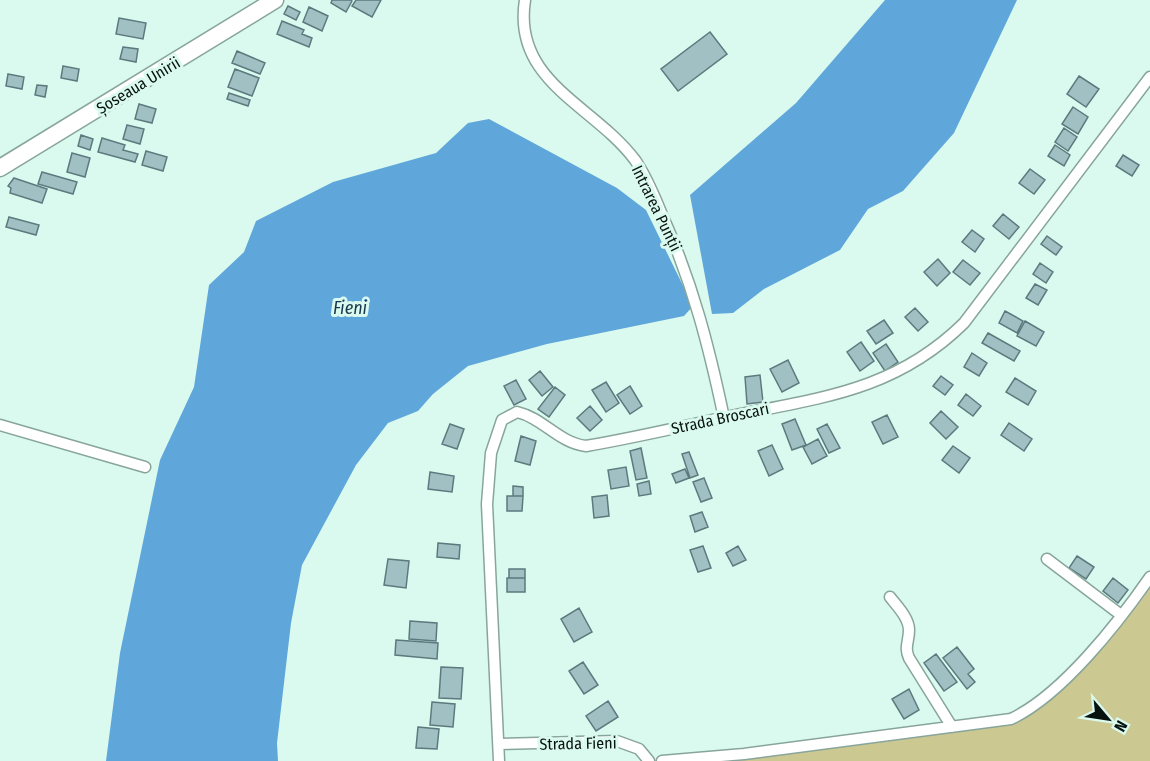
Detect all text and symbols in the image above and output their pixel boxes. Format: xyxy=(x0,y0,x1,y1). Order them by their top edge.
street label: Șoseaua Unirii xyxy=(93,53,184,119)
street label: Intrarea Punții xyxy=(627,162,686,255)
water label: Fieni xyxy=(333,297,368,319)
street label: Strada Broscari xyxy=(669,399,771,438)
north arrow xyxy=(1078,689,1138,749)
text: N xyxy=(1110,717,1131,735)
street label: Strada Fieni xyxy=(539,733,617,754)

